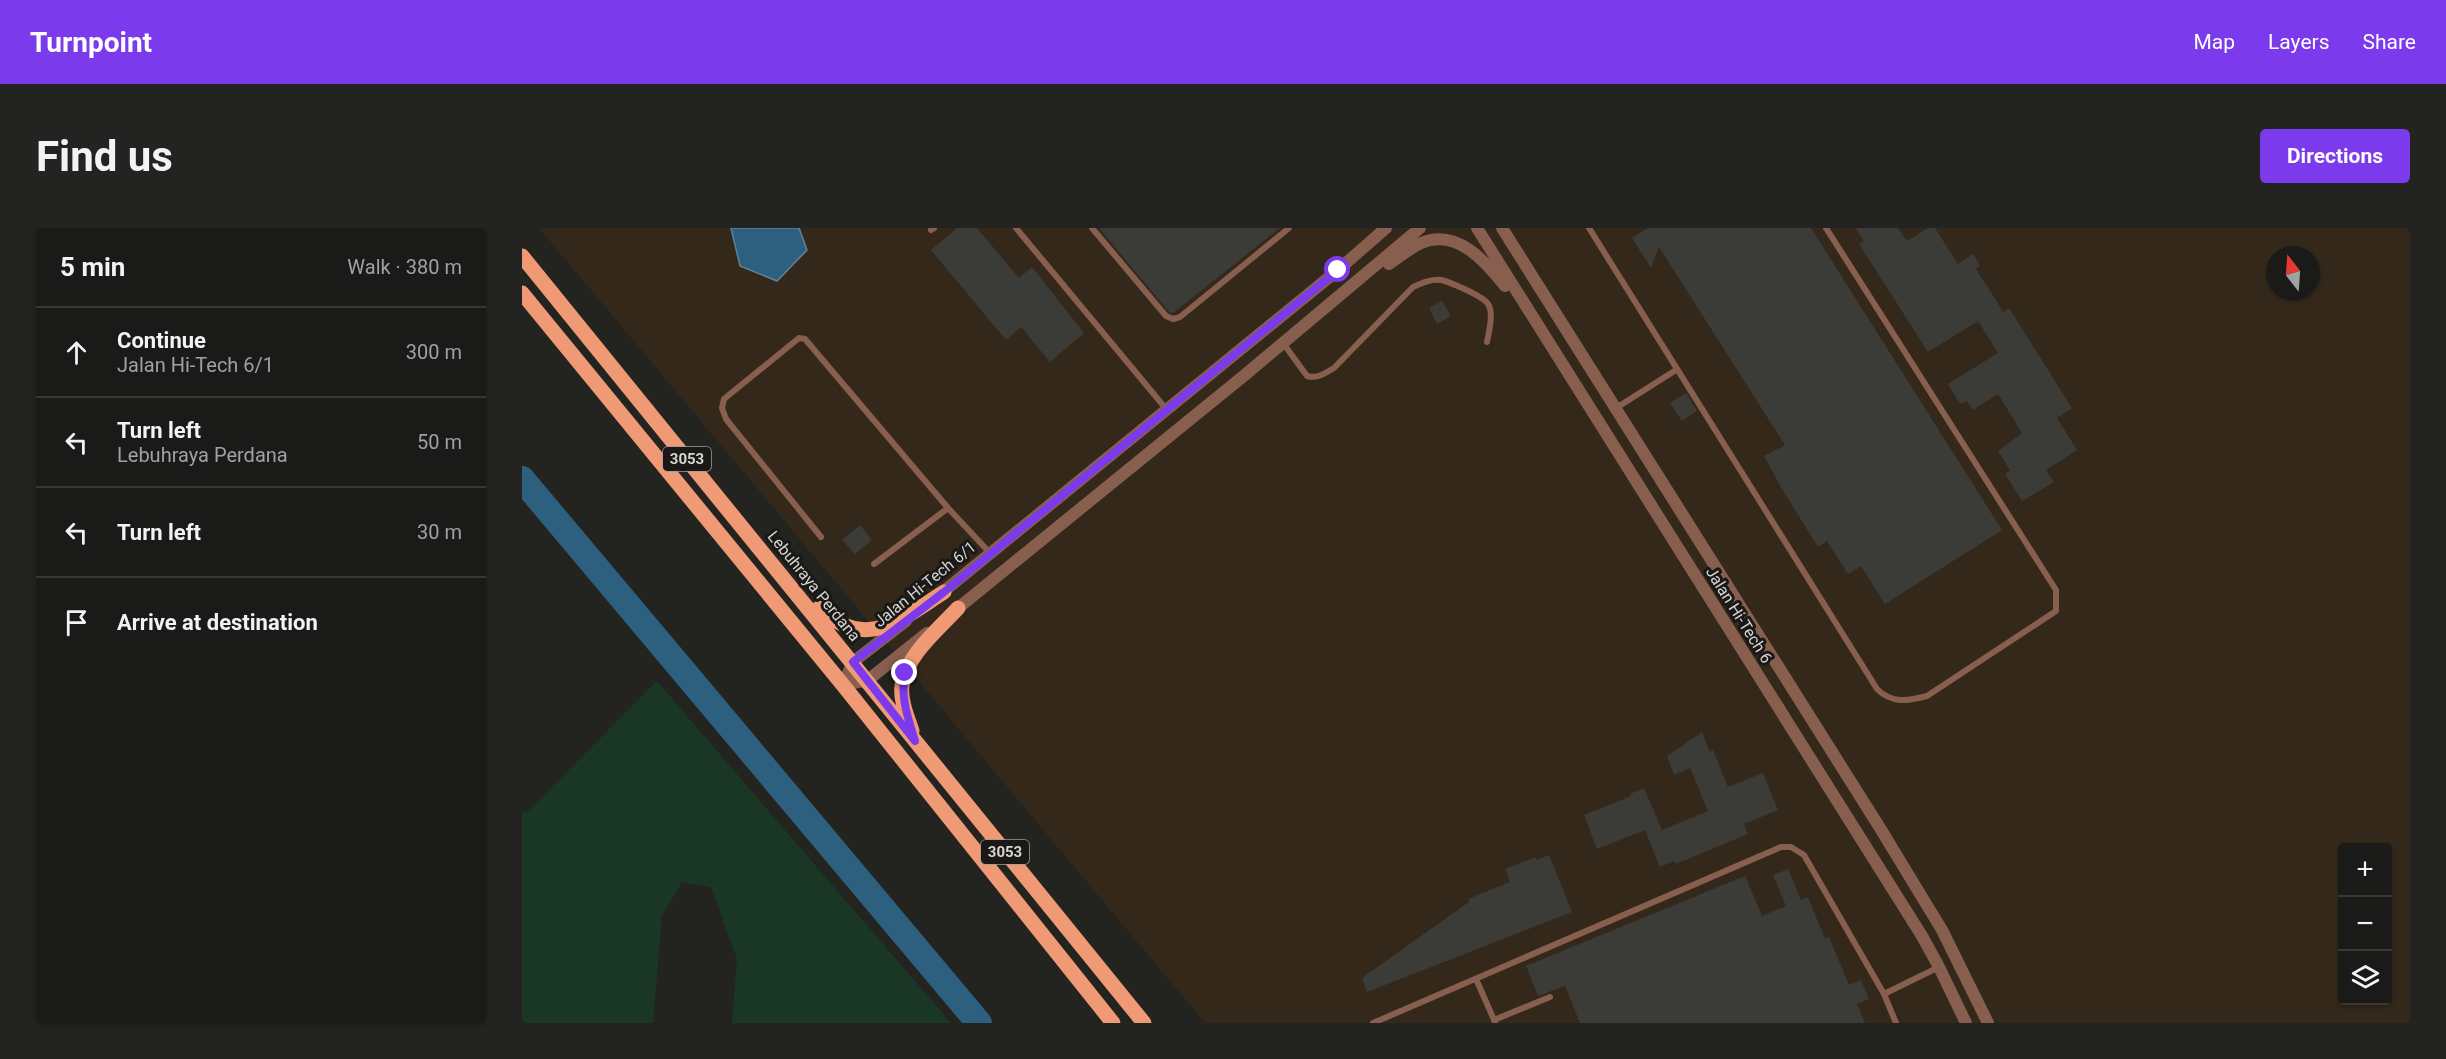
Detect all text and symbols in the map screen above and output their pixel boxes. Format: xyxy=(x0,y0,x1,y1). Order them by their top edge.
text: Turnpoint xyxy=(30,26,152,59)
text: Map xyxy=(2193,30,2235,54)
text: Layers xyxy=(2268,30,2329,54)
text: Share xyxy=(2362,30,2416,54)
button: Directions xyxy=(2260,129,2410,183)
text: Find us xyxy=(36,132,173,181)
north arrow xyxy=(2266,246,2320,300)
text: 5 min xyxy=(60,252,125,282)
text: Walk · 380 m xyxy=(347,255,462,279)
route start xyxy=(1324,256,1350,282)
text: Continue xyxy=(117,328,206,353)
icon: ahead xyxy=(60,336,93,369)
text: 300 m xyxy=(406,340,462,364)
text: Jalan Hi-Tech 6/1 xyxy=(117,353,274,377)
text: Turn left xyxy=(117,418,201,443)
icon: left xyxy=(60,426,93,459)
text: 50 m xyxy=(417,430,462,454)
text: Lebuhraya Perdana xyxy=(117,443,288,467)
road number: 3053 xyxy=(663,447,711,471)
icon: left xyxy=(60,516,93,549)
text: Turn left xyxy=(117,520,201,545)
text: 30 m xyxy=(417,520,462,544)
street label: Lebuhraya Perdana xyxy=(764,527,864,645)
street label: Jalan Hi-Tech 6/1 xyxy=(870,537,980,631)
street label: Jalan Hi-Tech 6 xyxy=(1702,563,1776,667)
icon: arrive xyxy=(60,606,93,639)
text: Arrive at destination xyxy=(117,610,318,635)
route end xyxy=(891,659,917,685)
road number: 3053 xyxy=(981,840,1029,864)
map controls xyxy=(2338,843,2392,1005)
button: + xyxy=(2338,843,2392,897)
button: − xyxy=(2338,897,2392,951)
button: layers xyxy=(2338,951,2392,1005)

